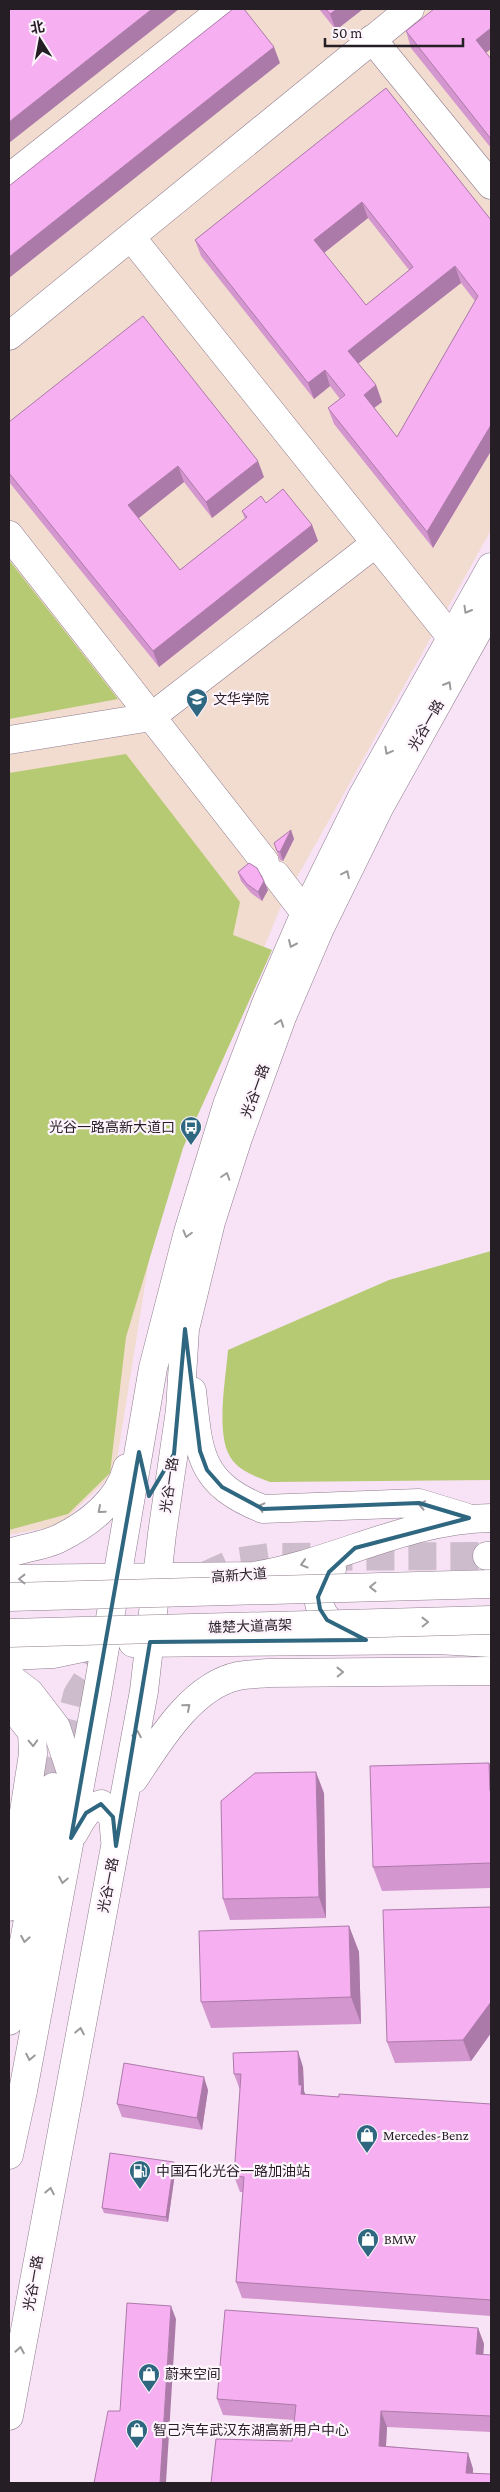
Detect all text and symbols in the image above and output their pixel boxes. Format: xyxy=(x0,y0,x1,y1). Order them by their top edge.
north arrow xyxy=(15,15,65,65)
scale bar xyxy=(325,15,462,47)
text: 北 xyxy=(29,18,46,36)
text: 50 m xyxy=(332,25,362,41)
one-way arrow xyxy=(463,604,473,613)
one-way arrow xyxy=(442,682,452,691)
school or university icon: 文华学院 xyxy=(185,687,209,718)
place label: 文华学院 xyxy=(213,691,269,707)
street label: 光谷一路 xyxy=(405,697,447,753)
one-way arrow xyxy=(384,746,394,755)
one-way arrow xyxy=(340,870,350,879)
one-way arrow xyxy=(287,939,298,948)
one-way arrow xyxy=(274,1019,284,1027)
street label: 光谷一路 xyxy=(238,1062,272,1120)
bus stop icon: 光谷一路高新大道口 xyxy=(179,1115,203,1146)
place label: 光谷一路高新大道口 xyxy=(49,1119,175,1135)
one-way arrow xyxy=(221,1172,231,1181)
one-way arrow xyxy=(183,1229,193,1237)
street label: 光谷一路 xyxy=(157,1456,181,1514)
one-way arrow xyxy=(418,1501,427,1511)
one-way arrow xyxy=(256,1502,265,1513)
one-way arrow xyxy=(98,1504,107,1513)
one-way arrow xyxy=(301,1558,309,1568)
street label: 高新大道 xyxy=(211,1565,267,1585)
one-way arrow xyxy=(18,1574,26,1584)
one-way arrow xyxy=(368,1582,376,1593)
street label: 雄楚大道高架 xyxy=(208,1617,292,1635)
one-way arrow xyxy=(422,1617,429,1627)
one-way arrow xyxy=(336,1667,344,1678)
one-way arrow xyxy=(181,1704,190,1713)
one-way arrow xyxy=(131,1729,141,1738)
one-way arrow xyxy=(27,1739,38,1747)
street label: 光谷一路 xyxy=(95,1856,121,1914)
one-way arrow xyxy=(58,1876,68,1884)
one-way arrow xyxy=(20,1934,30,1943)
one-way arrow xyxy=(74,2026,84,2035)
one-way arrow xyxy=(25,2053,35,2061)
shop icon: Mercedes-Benz xyxy=(355,2123,379,2154)
place label: Mercedes-Benz xyxy=(383,2127,469,2143)
fuel station icon: 中国石化光谷一路加油站 xyxy=(128,2159,152,2190)
place label: 中国石化光谷一路加油站 xyxy=(156,2163,310,2179)
one-way arrow xyxy=(44,2186,54,2195)
shop icon: BMW xyxy=(356,2227,380,2258)
place label: BMW xyxy=(384,2231,416,2247)
street label: 光谷一路 xyxy=(20,2254,46,2312)
one-way arrow xyxy=(15,2346,25,2355)
shop icon: 蔚来空间 xyxy=(137,2362,161,2393)
place label: 蔚来空间 xyxy=(165,2366,221,2382)
shop icon: 智己汽车武汉东湖高新用户中心 xyxy=(125,2418,149,2449)
place label: 智己汽车武汉东湖高新用户中心 xyxy=(153,2422,349,2438)

